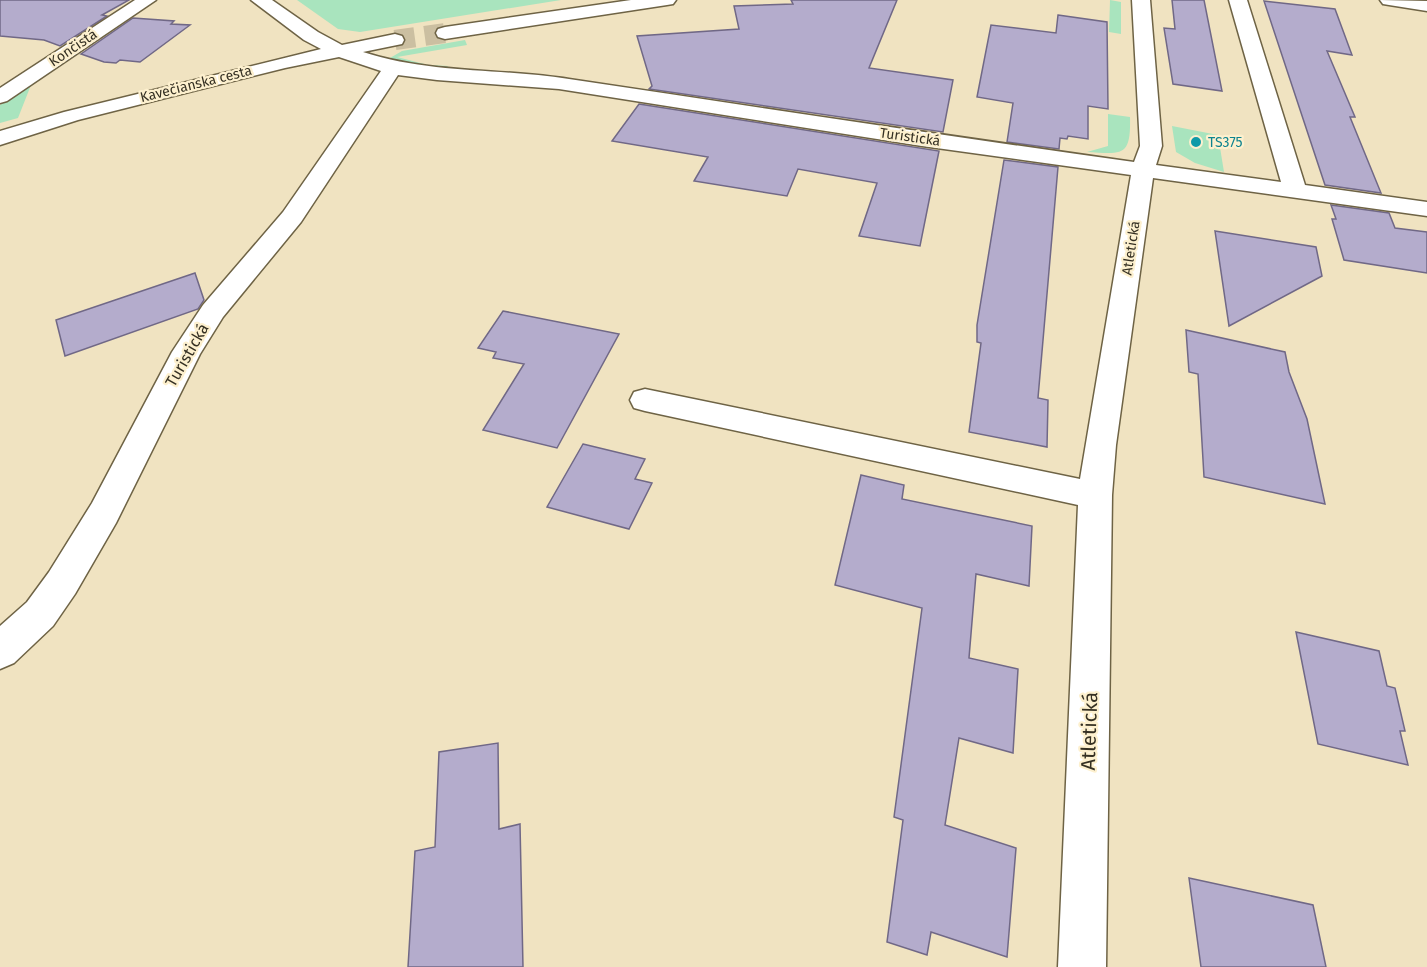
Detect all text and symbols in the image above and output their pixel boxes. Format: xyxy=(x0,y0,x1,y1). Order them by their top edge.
street label: Končistá xyxy=(46,26,100,70)
street label: Kavečianska cesta xyxy=(138,62,254,106)
street label: Turistická xyxy=(879,124,941,150)
place label: TS375 xyxy=(1208,134,1243,151)
marker: TS375 xyxy=(1189,135,1203,149)
street label: Atletická xyxy=(1118,220,1144,276)
street label: Turistická xyxy=(161,320,213,390)
street label: Atletická xyxy=(1076,691,1102,771)

